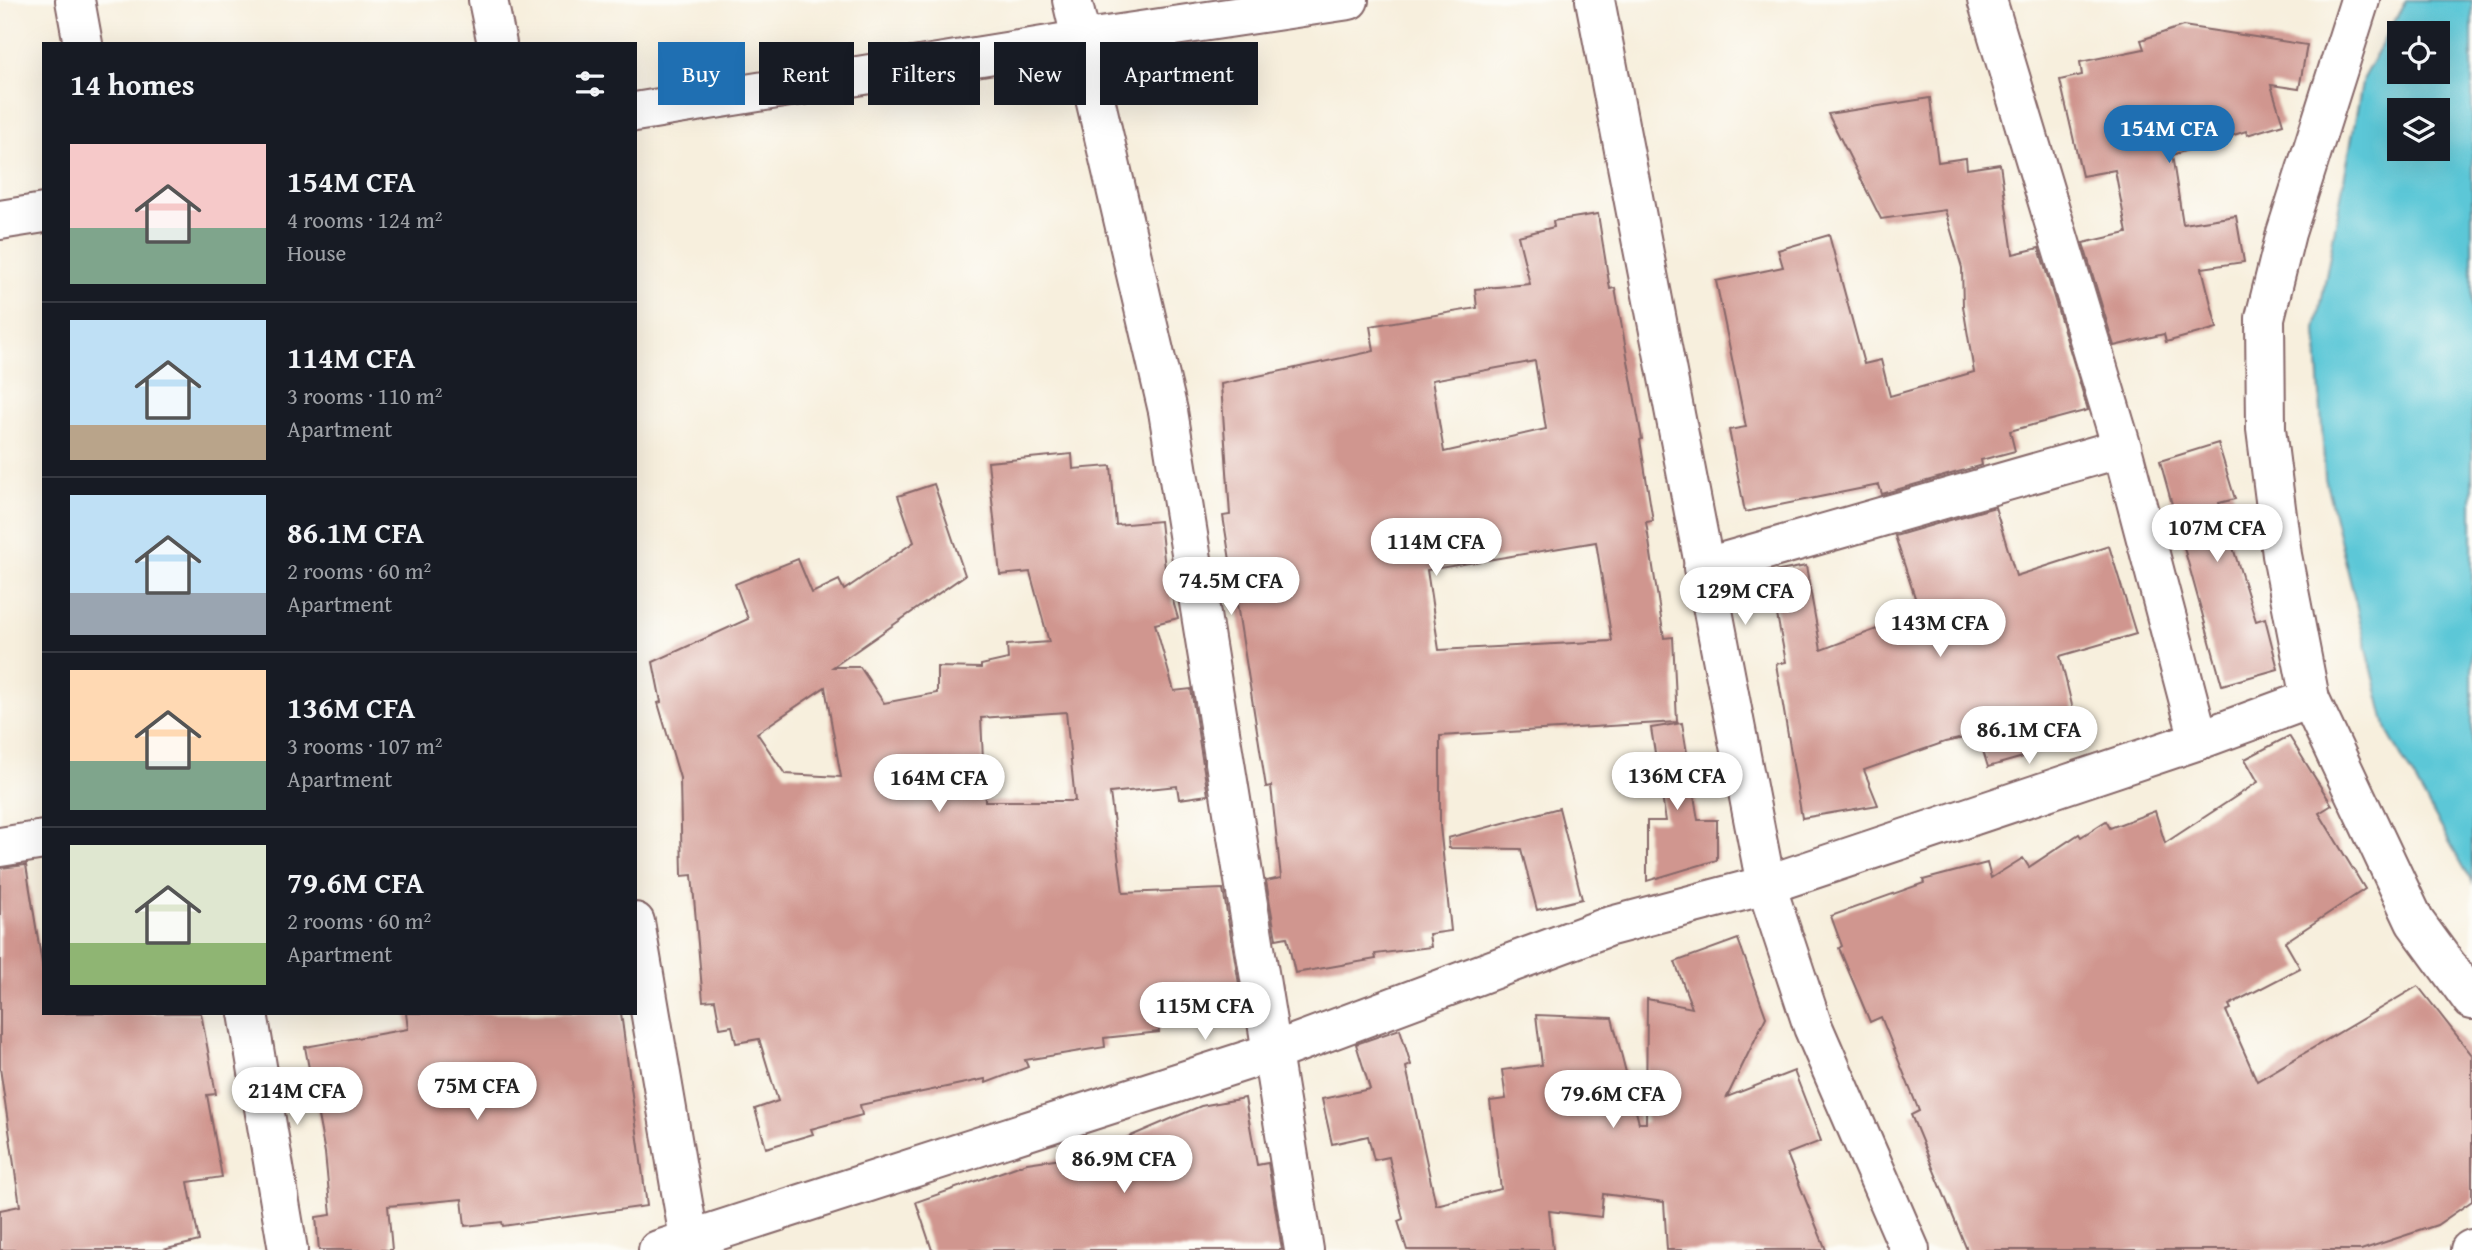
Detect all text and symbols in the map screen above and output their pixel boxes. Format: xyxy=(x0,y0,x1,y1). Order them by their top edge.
map controls xyxy=(2387,21,2450,161)
button: locate xyxy=(2387,21,2450,84)
chip: Buy xyxy=(658,42,745,105)
chip: Rent xyxy=(759,42,854,105)
chip: Filters xyxy=(868,42,980,105)
chip: New xyxy=(994,42,1086,105)
chip: Apartment xyxy=(1100,42,1258,105)
text: 14 homes xyxy=(70,62,195,106)
icon: filters xyxy=(571,65,609,103)
button: layers xyxy=(2387,98,2450,161)
pin: 154M CFA xyxy=(2097,106,2241,165)
text: 154M CFA xyxy=(2120,111,2218,144)
text: 154M CFA xyxy=(287,159,415,203)
icon: home xyxy=(126,172,210,256)
text: 4 rooms · 124 m² xyxy=(287,203,442,236)
text: House xyxy=(287,236,346,269)
text: 114M CFA xyxy=(287,335,415,379)
icon: home xyxy=(126,348,210,432)
text: 3 rooms · 110 m² xyxy=(287,379,442,412)
text: Apartment xyxy=(287,412,392,445)
pin: 107M CFA xyxy=(2145,504,2289,564)
text: 86.1M CFA xyxy=(287,510,424,554)
text: 107M CFA xyxy=(2168,510,2266,543)
pin: 114M CFA xyxy=(1364,518,1508,578)
icon: home xyxy=(126,523,210,607)
text: 114M CFA xyxy=(1387,524,1485,557)
text: 2 rooms · 60 m² xyxy=(287,554,431,587)
pin: 74.5M CFA xyxy=(1151,558,1311,617)
text: 74.5M CFA xyxy=(1178,563,1284,596)
pin: 129M CFA xyxy=(1673,568,1817,627)
text: 129M CFA xyxy=(1696,573,1794,606)
text: Apartment xyxy=(287,587,392,620)
pin: 143M CFA xyxy=(1868,600,2012,659)
text: 143M CFA xyxy=(1891,605,1989,638)
text: 136M CFA xyxy=(287,685,415,729)
icon: home xyxy=(126,698,210,782)
pin: 86.1M CFA xyxy=(1949,706,2109,766)
text: 86.1M CFA xyxy=(1976,712,2082,745)
text: 3 rooms · 107 m² xyxy=(287,729,442,762)
pin: 136M CFA xyxy=(1605,752,1749,812)
pin: 164M CFA xyxy=(867,754,1011,814)
text: 136M CFA xyxy=(1628,758,1726,791)
text: 164M CFA xyxy=(890,760,988,793)
text: Apartment xyxy=(287,762,392,795)
text: 79.6M CFA xyxy=(287,860,424,904)
icon: home xyxy=(126,873,210,957)
text: 2 rooms · 60 m² xyxy=(287,904,431,937)
text: Apartment xyxy=(287,937,392,970)
pin: 115M CFA xyxy=(1133,982,1277,1042)
text: 115M CFA xyxy=(1156,988,1254,1021)
pin: 75M CFA xyxy=(412,1062,542,1122)
pin: 214M CFA xyxy=(225,1068,369,1127)
text: 75M CFA xyxy=(434,1068,520,1101)
pin: 79.6M CFA xyxy=(1533,1070,1693,1130)
text: 214M CFA xyxy=(248,1073,346,1106)
text: 79.6M CFA xyxy=(1560,1076,1666,1109)
pin: 86.9M CFA xyxy=(1044,1136,1204,1195)
text: 86.9M CFA xyxy=(1071,1141,1177,1174)

